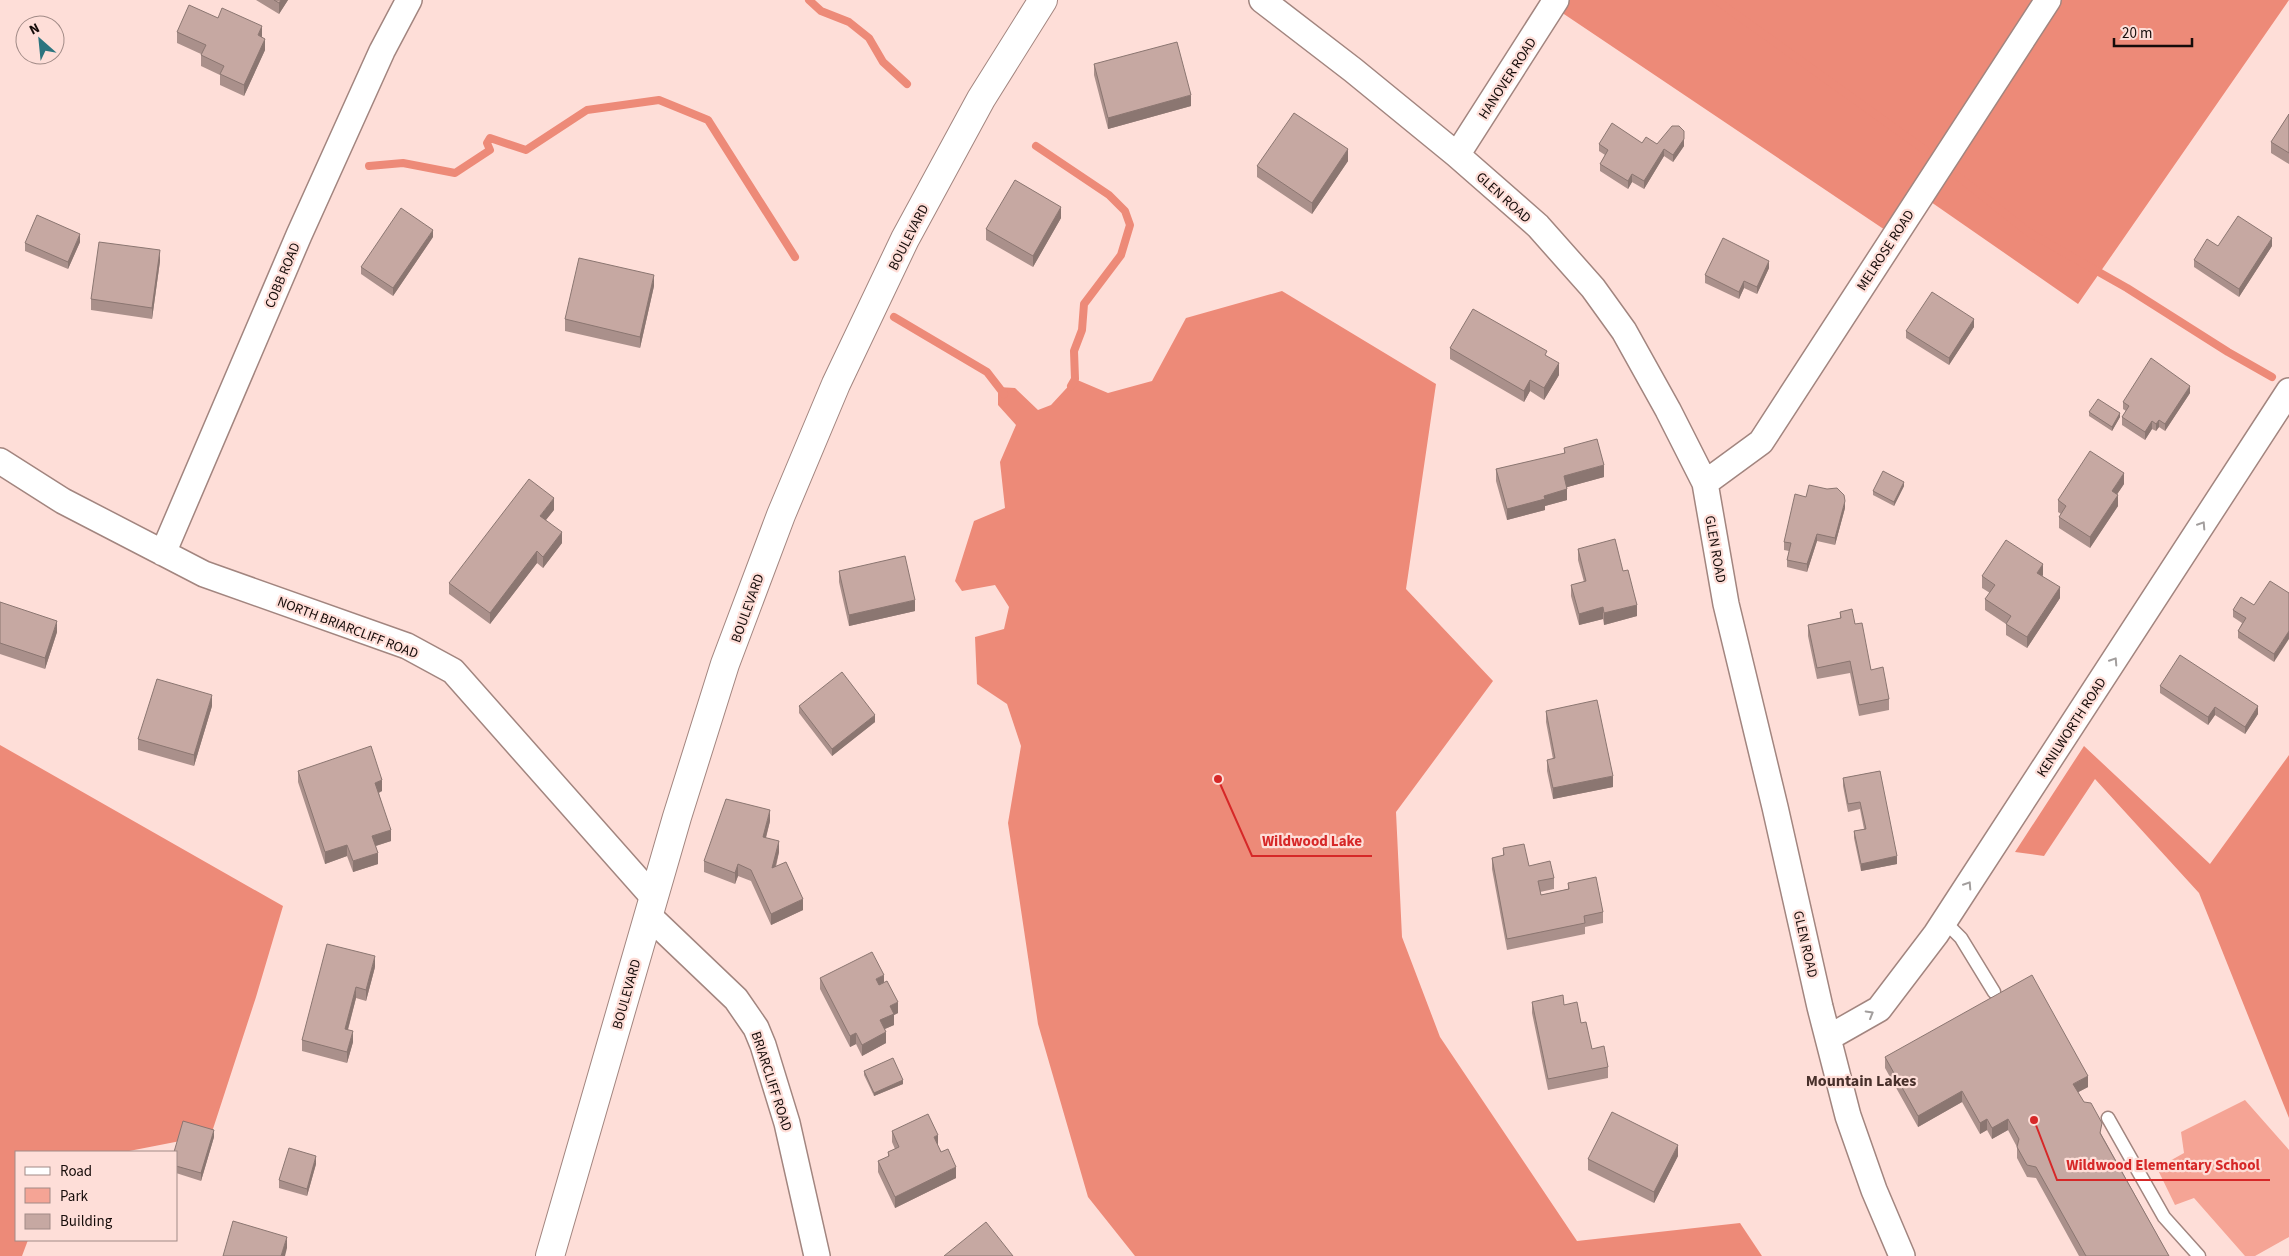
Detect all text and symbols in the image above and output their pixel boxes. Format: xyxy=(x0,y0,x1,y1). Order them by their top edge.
north arrow xyxy=(15,15,65,65)
scale bar xyxy=(2114,15,2192,47)
text: N xyxy=(26,18,43,40)
text: 20 m xyxy=(2122,23,2152,44)
street label: HANOVER ROAD xyxy=(1474,34,1542,123)
street label: GLEN ROAD xyxy=(1471,168,1535,228)
street label: BOULEVARD xyxy=(884,201,934,274)
street label: MELROSE ROAD xyxy=(1852,206,1919,295)
street label: COBB ROAD xyxy=(260,239,306,311)
street label: GLEN ROAD xyxy=(1699,514,1731,584)
one-way arrow xyxy=(2196,521,2206,530)
street label: BOULEVARD xyxy=(726,571,770,646)
street label: NORTH BRIARCLIFF ROAD xyxy=(274,592,421,664)
one-way arrow xyxy=(2108,658,2117,667)
street label: KENILWORTH ROAD xyxy=(2032,674,2112,781)
callout: Wildwood Lake xyxy=(1252,826,1372,856)
text: Wildwood Lake xyxy=(1262,831,1362,852)
one-way arrow xyxy=(1961,881,1971,890)
street label: GLEN ROAD xyxy=(1788,909,1822,980)
street label: BOULEVARD xyxy=(607,957,646,1032)
one-way arrow xyxy=(1865,1010,1874,1020)
street label: BRIARCLIFF ROAD xyxy=(745,1029,797,1134)
district label: Mountain Lakes xyxy=(1806,1070,1916,1092)
callout: Wildwood Elementary School xyxy=(2057,1150,2270,1180)
legend xyxy=(15,1151,178,1241)
text: Wildwood Elementary School xyxy=(2066,1155,2260,1176)
text: Road xyxy=(60,1161,92,1182)
text: Park xyxy=(60,1186,89,1207)
text: Building xyxy=(60,1211,113,1232)

